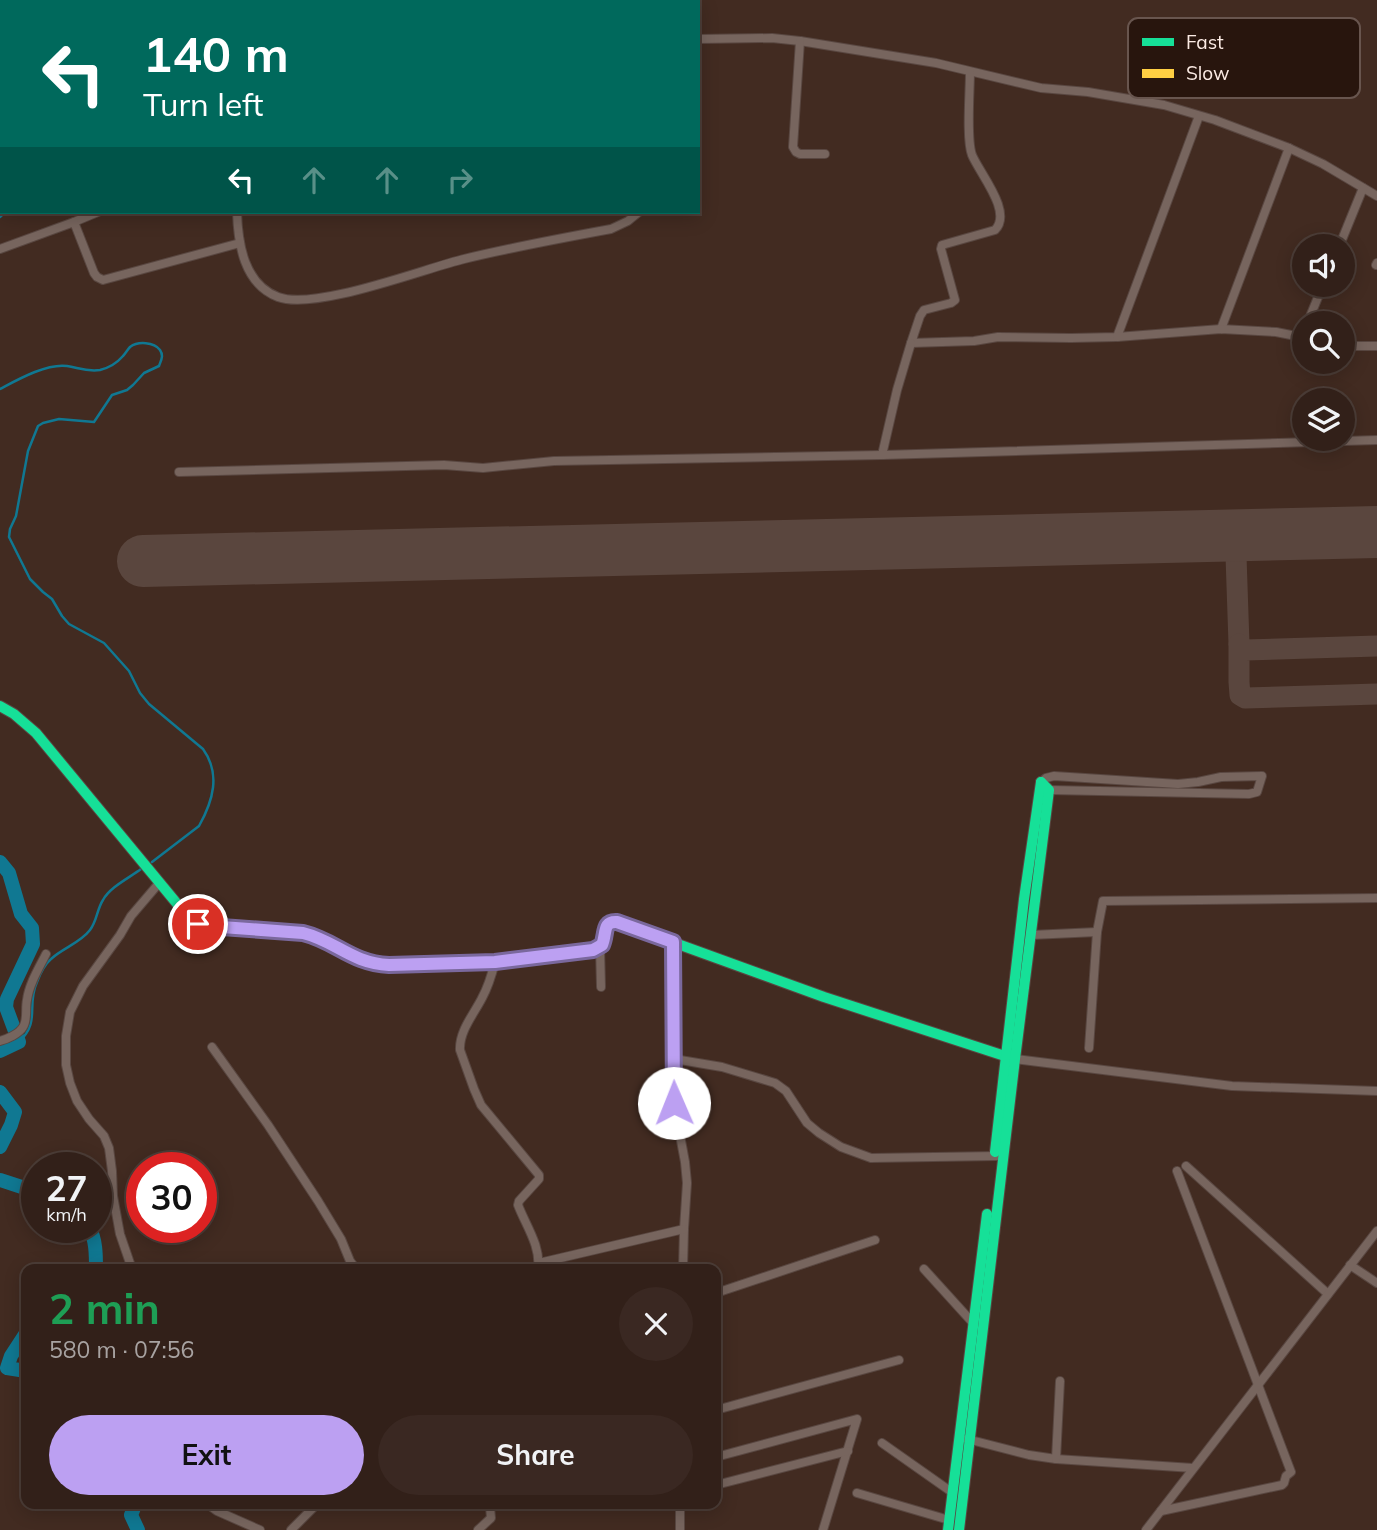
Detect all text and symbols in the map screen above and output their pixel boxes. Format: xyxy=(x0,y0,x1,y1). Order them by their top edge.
legend xyxy=(1128,18,1360,98)
text: 140 m xyxy=(143,23,289,84)
icon: left xyxy=(28,28,119,119)
text: Fast xyxy=(1186,30,1224,54)
text: Slow xyxy=(1186,61,1230,85)
text: Turn left xyxy=(143,84,263,124)
icon: left xyxy=(222,161,260,199)
icon: ahead xyxy=(295,161,333,199)
icon: ahead xyxy=(368,161,406,199)
icon: right xyxy=(441,161,479,199)
map controls xyxy=(1292,234,1355,451)
button: sound xyxy=(1292,234,1355,297)
button: search xyxy=(1292,311,1355,374)
button: layers xyxy=(1292,388,1355,451)
pin xyxy=(168,894,228,954)
icon: arrive xyxy=(179,905,217,943)
position arrow xyxy=(637,1066,711,1140)
speed limit sign: 30 xyxy=(126,1152,217,1243)
text: 27 xyxy=(45,1166,88,1210)
text: km/h xyxy=(46,1203,87,1226)
text: 2 min xyxy=(49,1282,160,1335)
button: close xyxy=(619,1287,693,1361)
text: 580 m · 07:56 xyxy=(49,1335,194,1364)
button: Exit xyxy=(49,1415,364,1495)
button: Share xyxy=(378,1415,693,1495)

